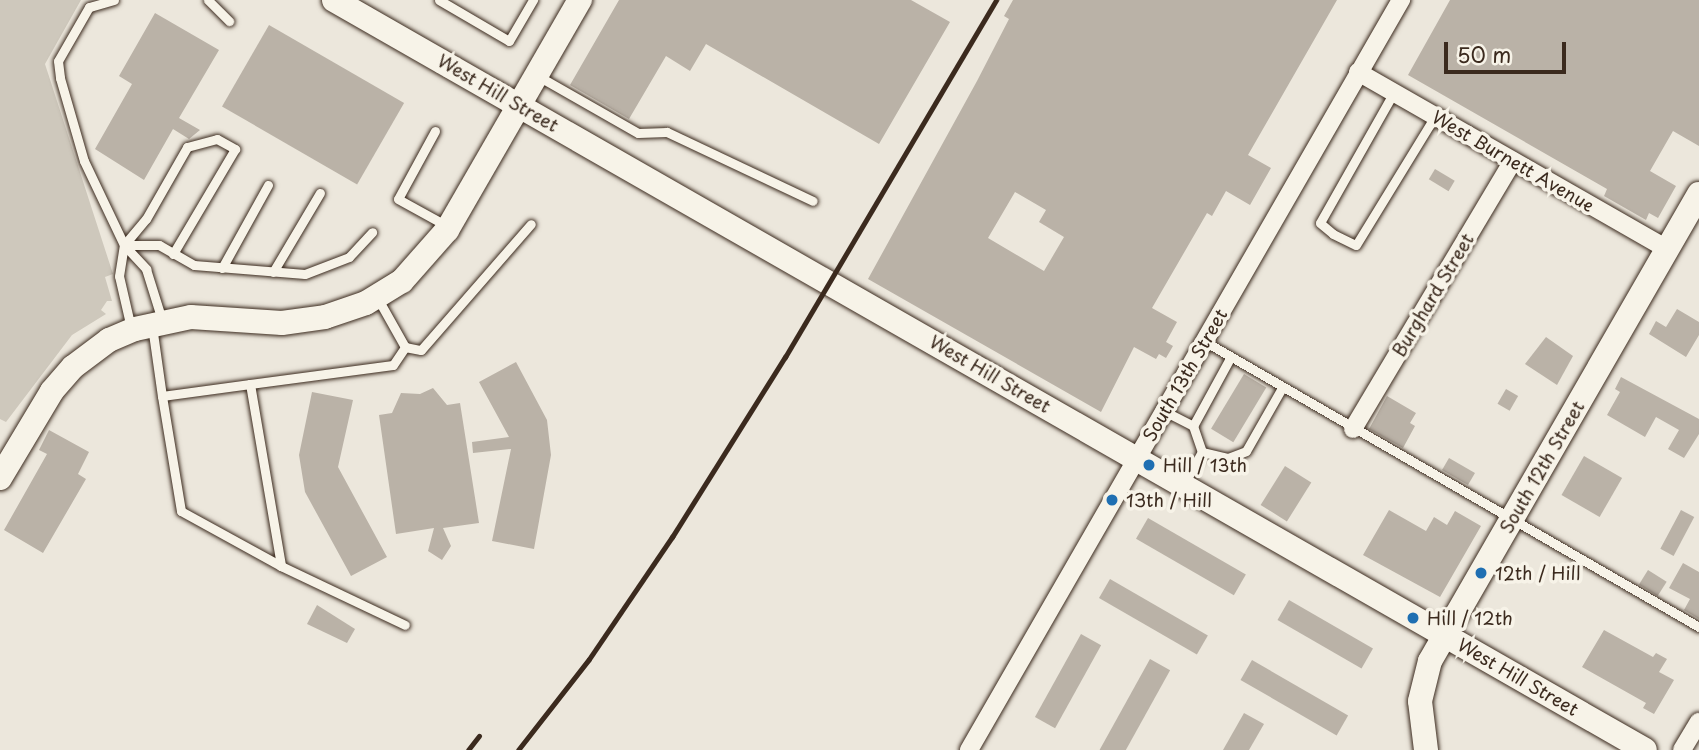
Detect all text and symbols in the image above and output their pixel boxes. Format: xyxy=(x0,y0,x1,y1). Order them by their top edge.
scale bar xyxy=(1447,28,1570,72)
text: 50 m xyxy=(1457,38,1511,70)
street label: West Hill Street xyxy=(433,50,563,136)
street label: West Burnett Avenue xyxy=(1429,106,1597,216)
street label: Burghard Street xyxy=(1387,229,1479,361)
street label: South 13th Street xyxy=(1138,304,1232,446)
street label: West Hill Street xyxy=(925,331,1055,417)
street label: South 12th Street xyxy=(1494,395,1590,539)
place label: Hill / 13th xyxy=(1163,454,1248,476)
marker: Hill / 13th xyxy=(1141,457,1157,473)
place label: 13th / Hill xyxy=(1126,489,1211,511)
marker: 13th / Hill xyxy=(1104,492,1120,508)
place label: 12th / Hill xyxy=(1495,562,1582,584)
marker: 12th / Hill xyxy=(1473,565,1489,581)
place label: Hill / 12th xyxy=(1427,607,1514,629)
marker: Hill / 12th xyxy=(1405,610,1421,626)
street label: West Hill Street xyxy=(1453,634,1583,720)

